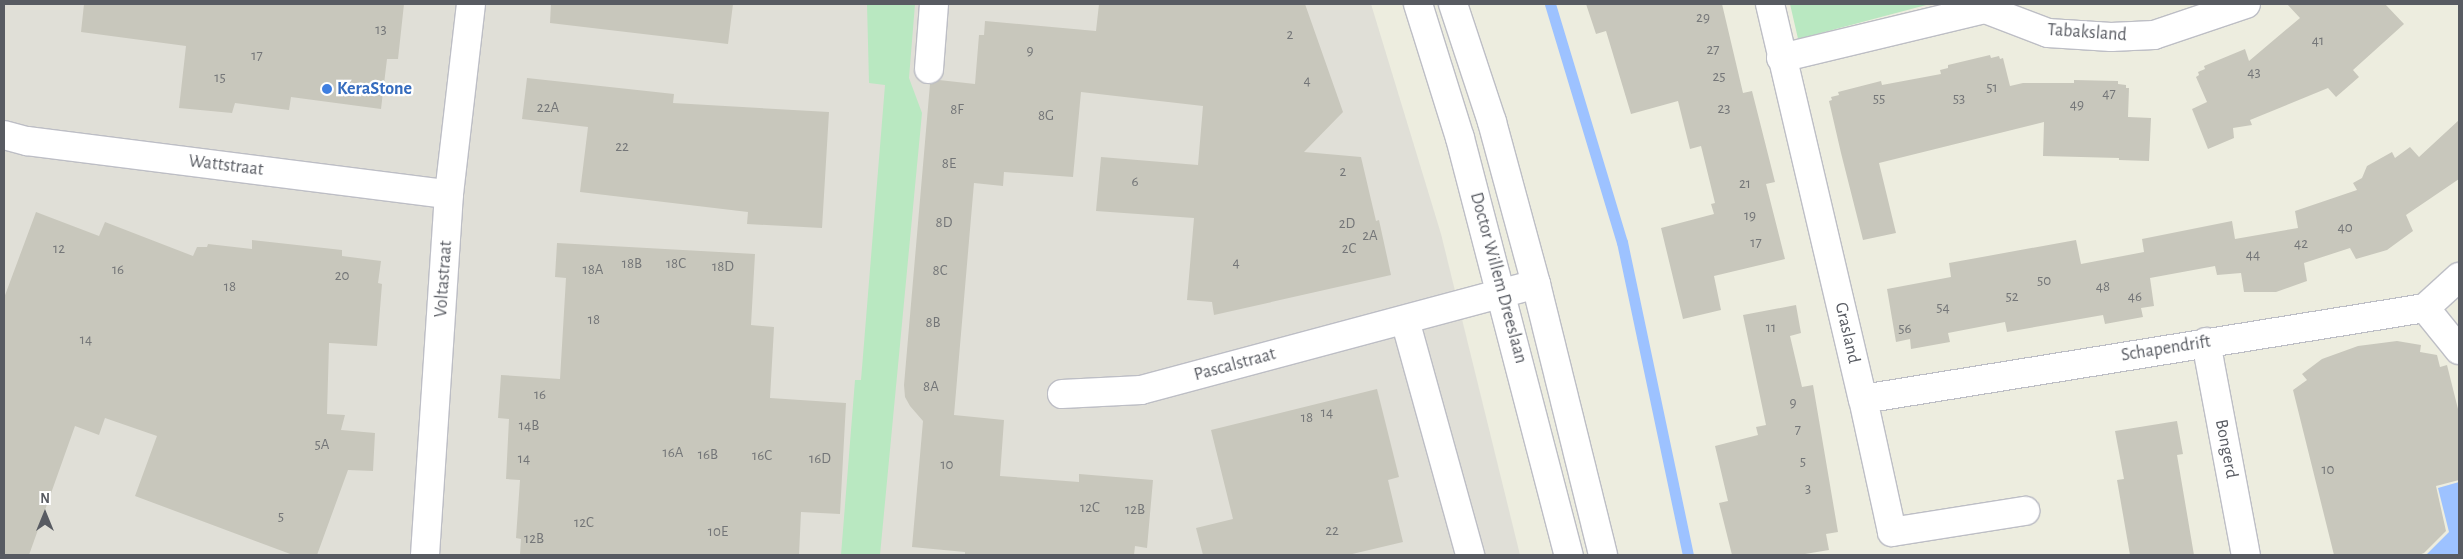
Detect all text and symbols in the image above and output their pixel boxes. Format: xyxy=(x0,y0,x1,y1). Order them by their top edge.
house number: 29 xyxy=(1696,9,1710,27)
street label: Tabaksland xyxy=(2047,19,2127,47)
house number: 13 xyxy=(375,21,387,39)
house number: 2 xyxy=(1287,26,1293,44)
house number: 41 xyxy=(2312,32,2324,50)
house number: 27 xyxy=(1706,41,1720,59)
house number: 9 xyxy=(1026,42,1034,60)
house number: 17 xyxy=(251,47,263,65)
house number: 43 xyxy=(2247,64,2261,82)
house number: 25 xyxy=(1712,68,1726,86)
house number: 15 xyxy=(214,69,226,87)
house number: 4 xyxy=(1303,72,1311,90)
place label: KeraStone xyxy=(337,78,412,100)
house number: 51 xyxy=(1986,79,1998,97)
marker: KeraStone xyxy=(321,83,333,95)
house number: 47 xyxy=(2102,85,2116,103)
house number: 55 xyxy=(1873,90,1885,108)
house number: 53 xyxy=(1953,90,1965,108)
house number: 49 xyxy=(2070,96,2084,114)
house number: 22A xyxy=(537,99,559,117)
house number: 23 xyxy=(1717,100,1731,118)
house number: 8F xyxy=(950,101,964,119)
house number: 8G xyxy=(1038,107,1054,125)
house number: 22 xyxy=(615,138,629,156)
street label: Wattstraat xyxy=(187,151,265,181)
house number: 8E xyxy=(942,155,956,173)
house number: 2 xyxy=(1340,163,1346,181)
house number: 6 xyxy=(1131,173,1139,191)
house number: 21 xyxy=(1739,175,1751,193)
street label: Doctor Willem Dreeslaan xyxy=(1465,190,1531,366)
house number: 19 xyxy=(1744,207,1756,225)
house number: 8D xyxy=(936,214,952,232)
house number: 2D xyxy=(1339,215,1355,233)
house number: 40 xyxy=(2337,219,2353,237)
house number: 2A xyxy=(1362,227,1378,245)
house number: 17 xyxy=(1750,234,1762,252)
house number: 42 xyxy=(2294,235,2308,253)
house number: 12 xyxy=(53,240,65,258)
street label: Voltastraat xyxy=(431,240,457,318)
house number: 2C xyxy=(1342,240,1356,258)
house number: 44 xyxy=(2246,246,2260,264)
house number: 4 xyxy=(1232,254,1240,272)
house number: 18B xyxy=(622,255,642,273)
house number: 18C xyxy=(666,255,686,273)
house number: 18D xyxy=(712,258,734,276)
house number: 16 xyxy=(112,261,124,279)
house number: 18A xyxy=(583,261,603,279)
house number: 8C xyxy=(933,262,947,280)
house number: 20 xyxy=(335,267,349,285)
house number: 50 xyxy=(2037,272,2051,290)
house number: 18 xyxy=(224,278,236,296)
house number: 48 xyxy=(2096,278,2110,296)
house number: 52 xyxy=(2005,288,2019,306)
house number: 46 xyxy=(2128,288,2142,306)
house number: 54 xyxy=(1936,299,1950,317)
street label: Grasland xyxy=(1829,300,1865,366)
house number: 18 xyxy=(588,311,600,329)
house number: 8B xyxy=(925,314,941,332)
house number: 11 xyxy=(1766,319,1776,337)
house number: 56 xyxy=(1898,320,1912,338)
house number: 14 xyxy=(80,331,92,349)
street label: Schapendrift xyxy=(2120,331,2212,367)
street label: Pascalstraat xyxy=(1192,344,1278,386)
house number: 8A xyxy=(923,378,939,396)
house number: 16 xyxy=(534,386,546,404)
house number: 9 xyxy=(1789,394,1797,412)
house number: 14 xyxy=(1321,404,1333,422)
house number: 18 xyxy=(1301,409,1313,427)
house number: 14B xyxy=(519,417,539,435)
street label: Bongerd xyxy=(2210,418,2242,480)
house number: 7 xyxy=(1795,421,1801,439)
house number: 5A xyxy=(315,436,329,454)
house number: 16A xyxy=(663,444,683,462)
house number: 16B xyxy=(698,446,718,464)
house number: 16C xyxy=(752,447,772,465)
house number: 14 xyxy=(518,450,530,468)
house number: 16D xyxy=(809,450,831,468)
house number: 5 xyxy=(1800,453,1806,471)
house number: 10 xyxy=(940,456,954,474)
house number: 10 xyxy=(2321,461,2335,479)
house number: 3 xyxy=(1805,480,1811,498)
north arrow xyxy=(20,489,70,539)
text: N xyxy=(40,492,50,506)
house number: 12C xyxy=(1080,499,1100,517)
house number: 12B xyxy=(1125,501,1145,519)
house number: 5 xyxy=(278,508,284,526)
house number: 12C xyxy=(574,514,594,532)
house number: 22 xyxy=(1325,522,1339,540)
house number: 10E xyxy=(708,523,728,541)
house number: 12B xyxy=(524,530,544,548)

